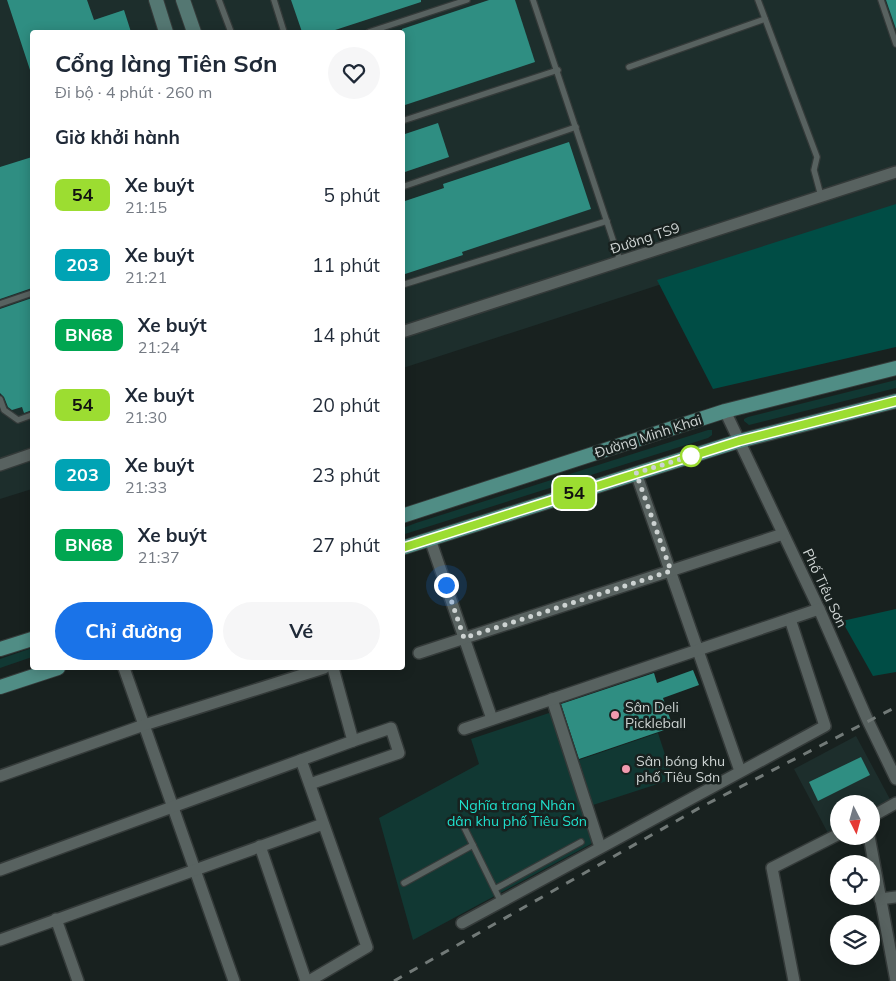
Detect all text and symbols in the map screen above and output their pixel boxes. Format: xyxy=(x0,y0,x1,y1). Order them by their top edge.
button: heart xyxy=(328,47,380,99)
text: Cổng làng Tiên Sơn xyxy=(55,48,277,78)
text: Đi bộ · 4 phút · 260 m xyxy=(55,82,212,102)
text: Giờ khởi hành xyxy=(55,125,180,149)
text: Xe buýt xyxy=(125,173,194,197)
text: 54 xyxy=(72,183,93,206)
text: 5 phút xyxy=(323,183,380,207)
text: 21:15 xyxy=(125,197,167,217)
street label: Đường TS9 xyxy=(608,218,682,258)
text: Xe buýt xyxy=(125,243,194,267)
text: 203 xyxy=(66,253,99,276)
text: 11 phút xyxy=(312,253,380,277)
text: 21:21 xyxy=(125,267,167,287)
text: Xe buýt xyxy=(138,313,207,337)
text: BN68 xyxy=(65,323,113,346)
text: 14 phút xyxy=(312,323,380,347)
text: 21:24 xyxy=(138,337,180,357)
text: Xe buýt xyxy=(125,383,194,407)
text: 54 xyxy=(72,393,93,416)
text: 20 phút xyxy=(312,393,380,417)
text: 21:30 xyxy=(125,407,167,427)
street label: Đường Minh Khai xyxy=(592,410,704,462)
unlabelled marker xyxy=(680,445,702,467)
text: Xe buýt xyxy=(125,453,194,477)
text: 203 xyxy=(66,463,99,486)
text: 23 phút xyxy=(312,463,380,487)
text: 21:33 xyxy=(125,477,167,497)
line badge: 54 xyxy=(552,477,596,509)
text: 54 xyxy=(563,481,585,504)
text: Xe buýt xyxy=(138,523,207,547)
text: BN68 xyxy=(65,533,113,556)
text: 27 phút xyxy=(312,533,380,557)
street label: Phố Tiêu Sơn xyxy=(799,546,851,630)
text: 21:37 xyxy=(138,547,180,567)
your location xyxy=(434,573,459,598)
button: Chỉ đường xyxy=(55,602,213,660)
button: Vé xyxy=(223,602,380,660)
place label: Sân Deli Pickleball xyxy=(625,698,686,732)
marker: Sân Deli Pickleball xyxy=(609,709,621,721)
place label: Sân bóng khu phố Tiêu Sơn xyxy=(636,752,725,786)
marker: Sân bóng khu phố Tiêu Sơn xyxy=(620,763,632,775)
north arrow xyxy=(830,795,880,845)
map controls xyxy=(830,795,880,965)
park label: Nghĩa trang Nhân dân khu phố Tiêu Sơn xyxy=(447,796,587,830)
button: locate xyxy=(830,855,880,905)
button: layers xyxy=(830,915,880,965)

